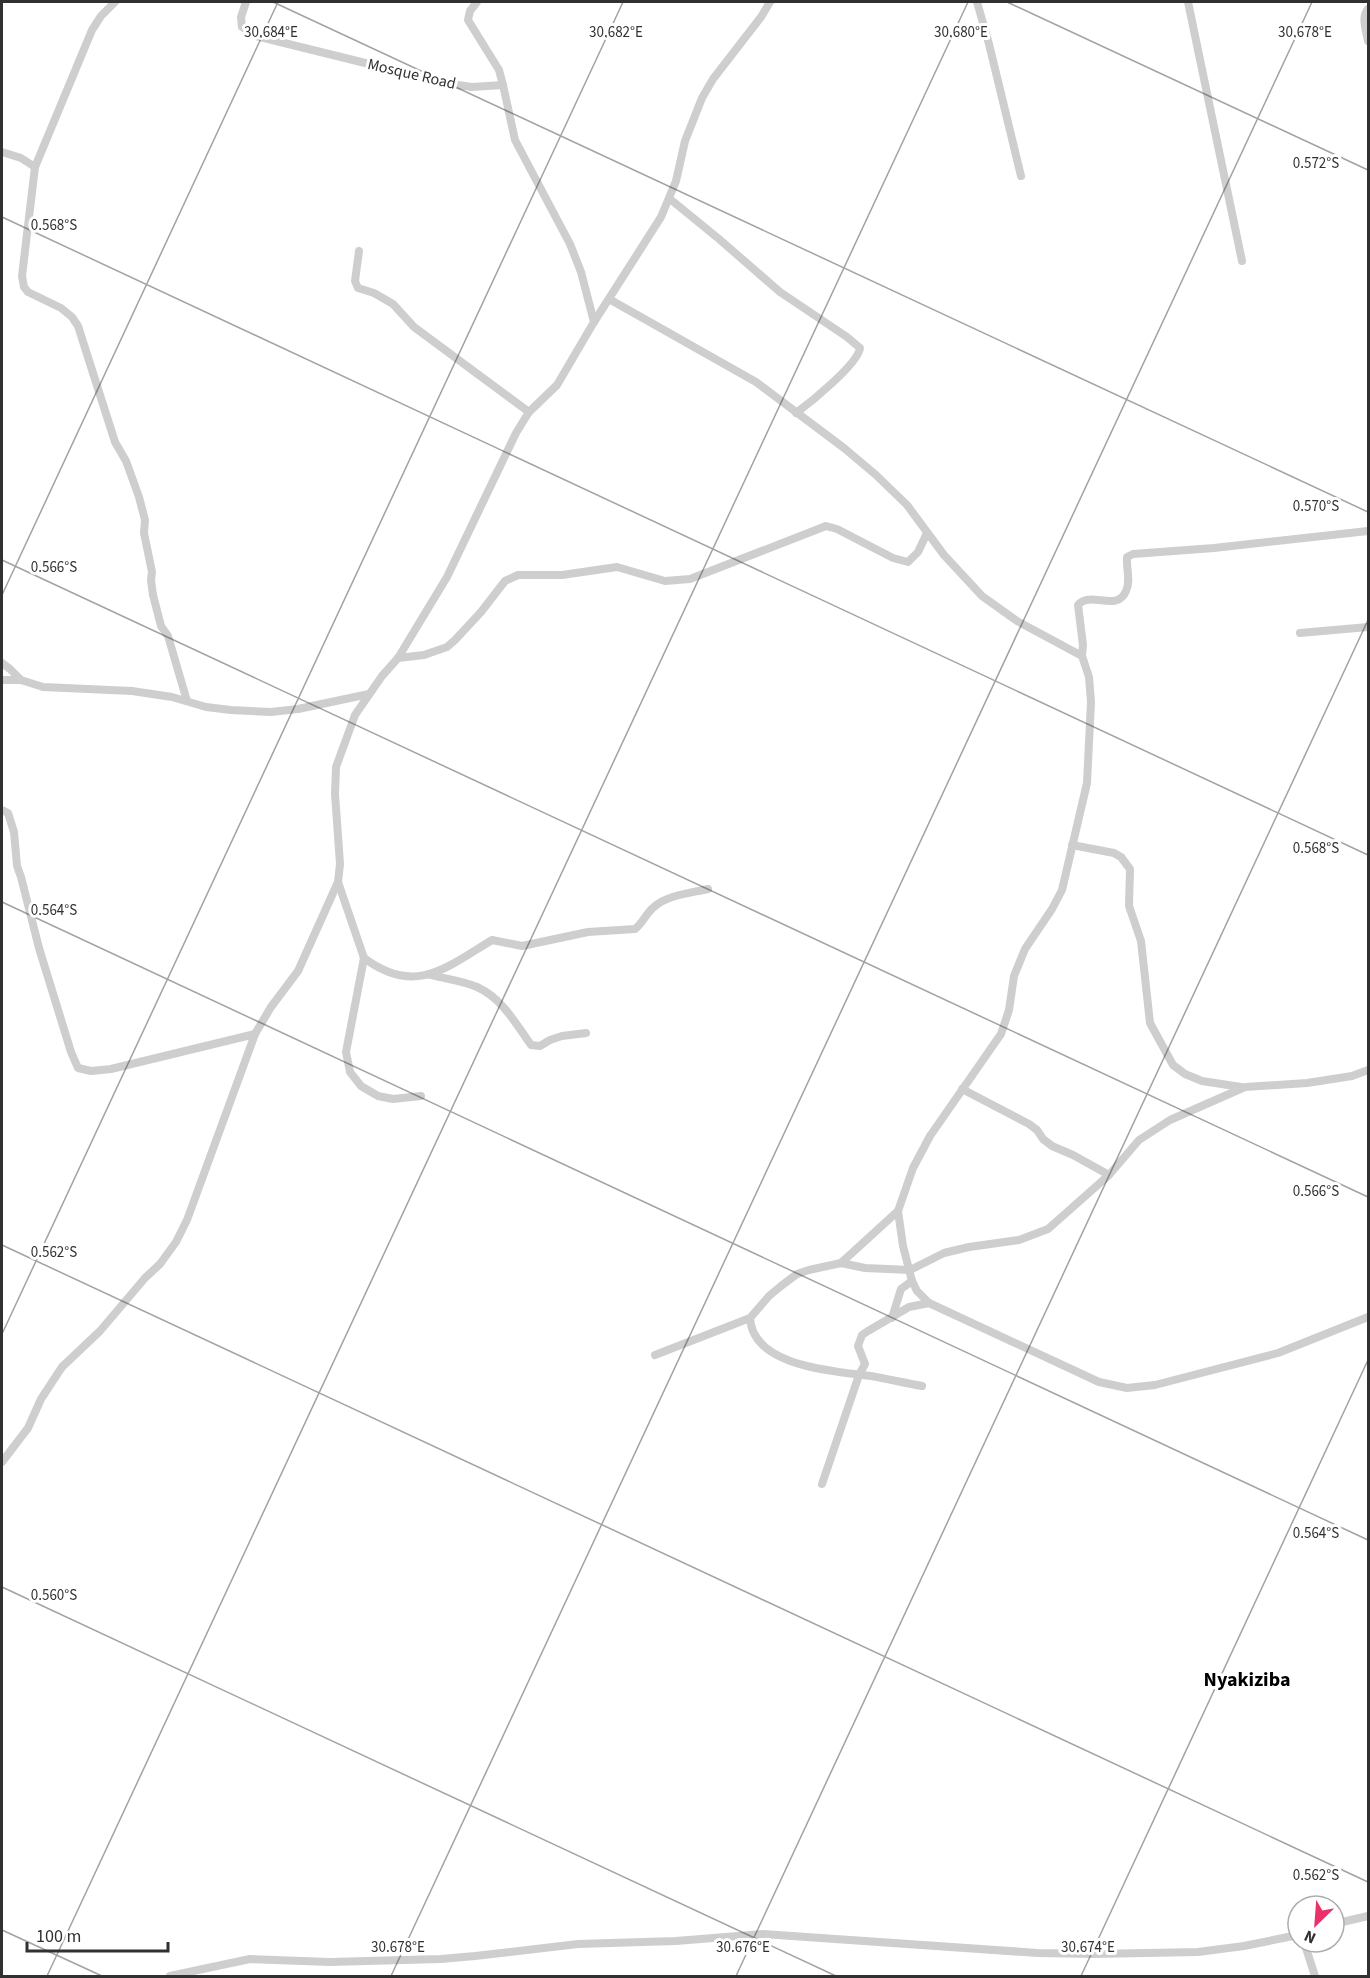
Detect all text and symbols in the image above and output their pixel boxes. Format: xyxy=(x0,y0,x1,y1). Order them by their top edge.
text: 30.684°E xyxy=(244,22,298,43)
text: 30.682°E xyxy=(589,22,643,43)
text: 30.680°E xyxy=(934,22,988,43)
text: 30.678°E xyxy=(1278,22,1332,43)
street label: Mosque Road xyxy=(365,53,458,95)
text: 0.572°S xyxy=(1293,153,1339,174)
text: 0.568°S xyxy=(31,215,77,236)
text: 0.570°S xyxy=(1293,496,1339,517)
text: 0.566°S xyxy=(31,557,77,578)
text: 0.568°S xyxy=(1293,838,1339,859)
text: 0.564°S xyxy=(31,900,77,921)
text: 0.566°S xyxy=(1293,1181,1339,1202)
text: 0.562°S xyxy=(31,1242,77,1263)
text: 0.564°S xyxy=(1293,1523,1339,1544)
text: 0.560°S xyxy=(31,1585,77,1606)
district label: Nyakiziba xyxy=(1204,1666,1290,1694)
text: 0.562°S xyxy=(1293,1865,1339,1886)
north arrow xyxy=(1286,1894,1346,1954)
scale bar xyxy=(27,1915,168,1953)
text: 100 m xyxy=(36,1924,81,1949)
text: N xyxy=(1301,1924,1320,1949)
text: 30.678°E xyxy=(371,1937,425,1958)
text: 30.676°E xyxy=(716,1937,770,1958)
text: 30.674°E xyxy=(1061,1937,1115,1958)

